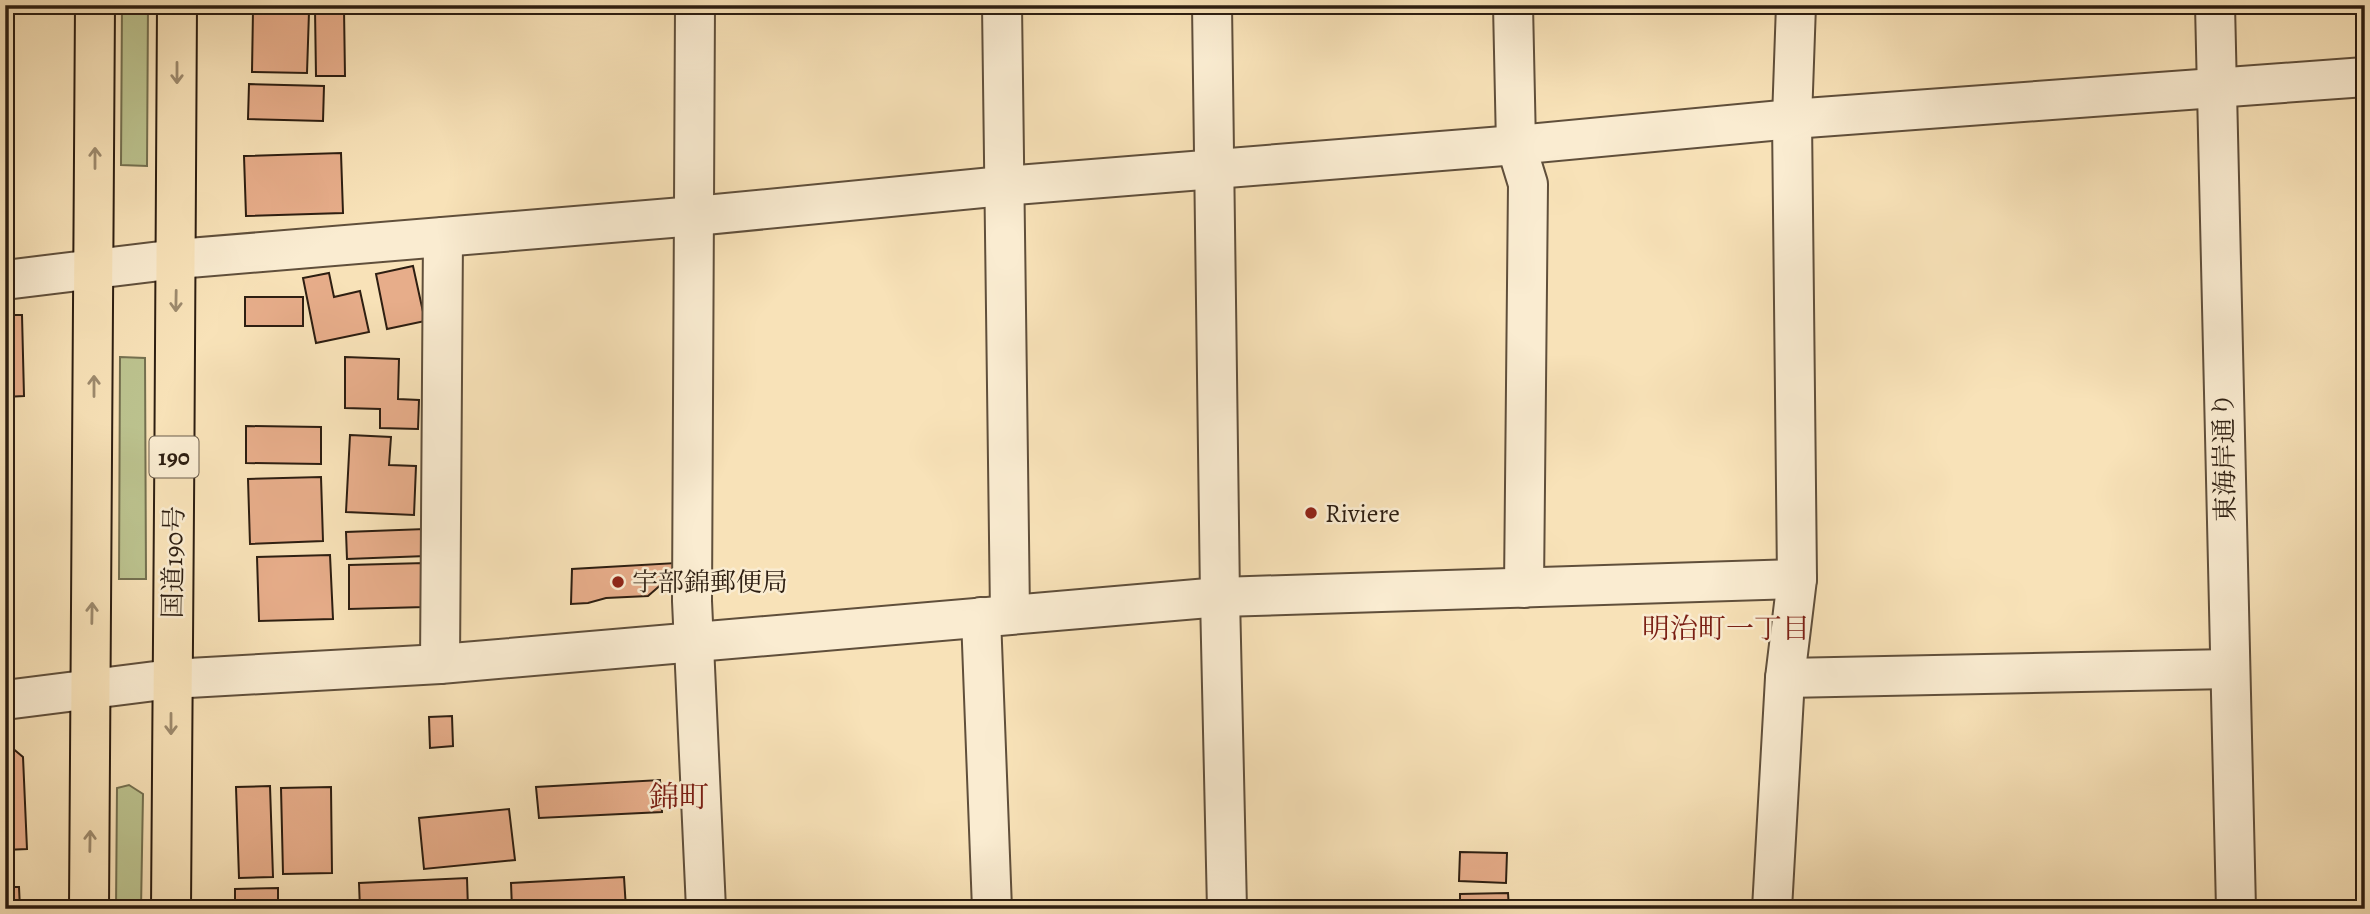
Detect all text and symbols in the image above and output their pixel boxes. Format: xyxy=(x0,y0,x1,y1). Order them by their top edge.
one-way arrow xyxy=(170,62,184,85)
one-way arrow xyxy=(88,147,102,170)
one-way arrow xyxy=(170,289,183,312)
one-way arrow xyxy=(87,374,100,397)
street label: 東海岸通り xyxy=(2206,392,2243,522)
road number: 190 xyxy=(150,436,198,478)
place label: Riviere xyxy=(1325,496,1400,531)
street label: 国道190号 xyxy=(155,505,192,619)
marker: Riviere xyxy=(1303,505,1319,521)
place label: 宇部錦郵便局 xyxy=(632,565,788,600)
marker: 宇部錦郵便局 xyxy=(610,574,626,590)
one-way arrow xyxy=(85,602,99,625)
district label: 明治町一丁目 xyxy=(1642,610,1810,648)
one-way arrow xyxy=(165,713,178,736)
district label: 錦町 xyxy=(649,777,709,817)
one-way arrow xyxy=(83,829,97,852)

